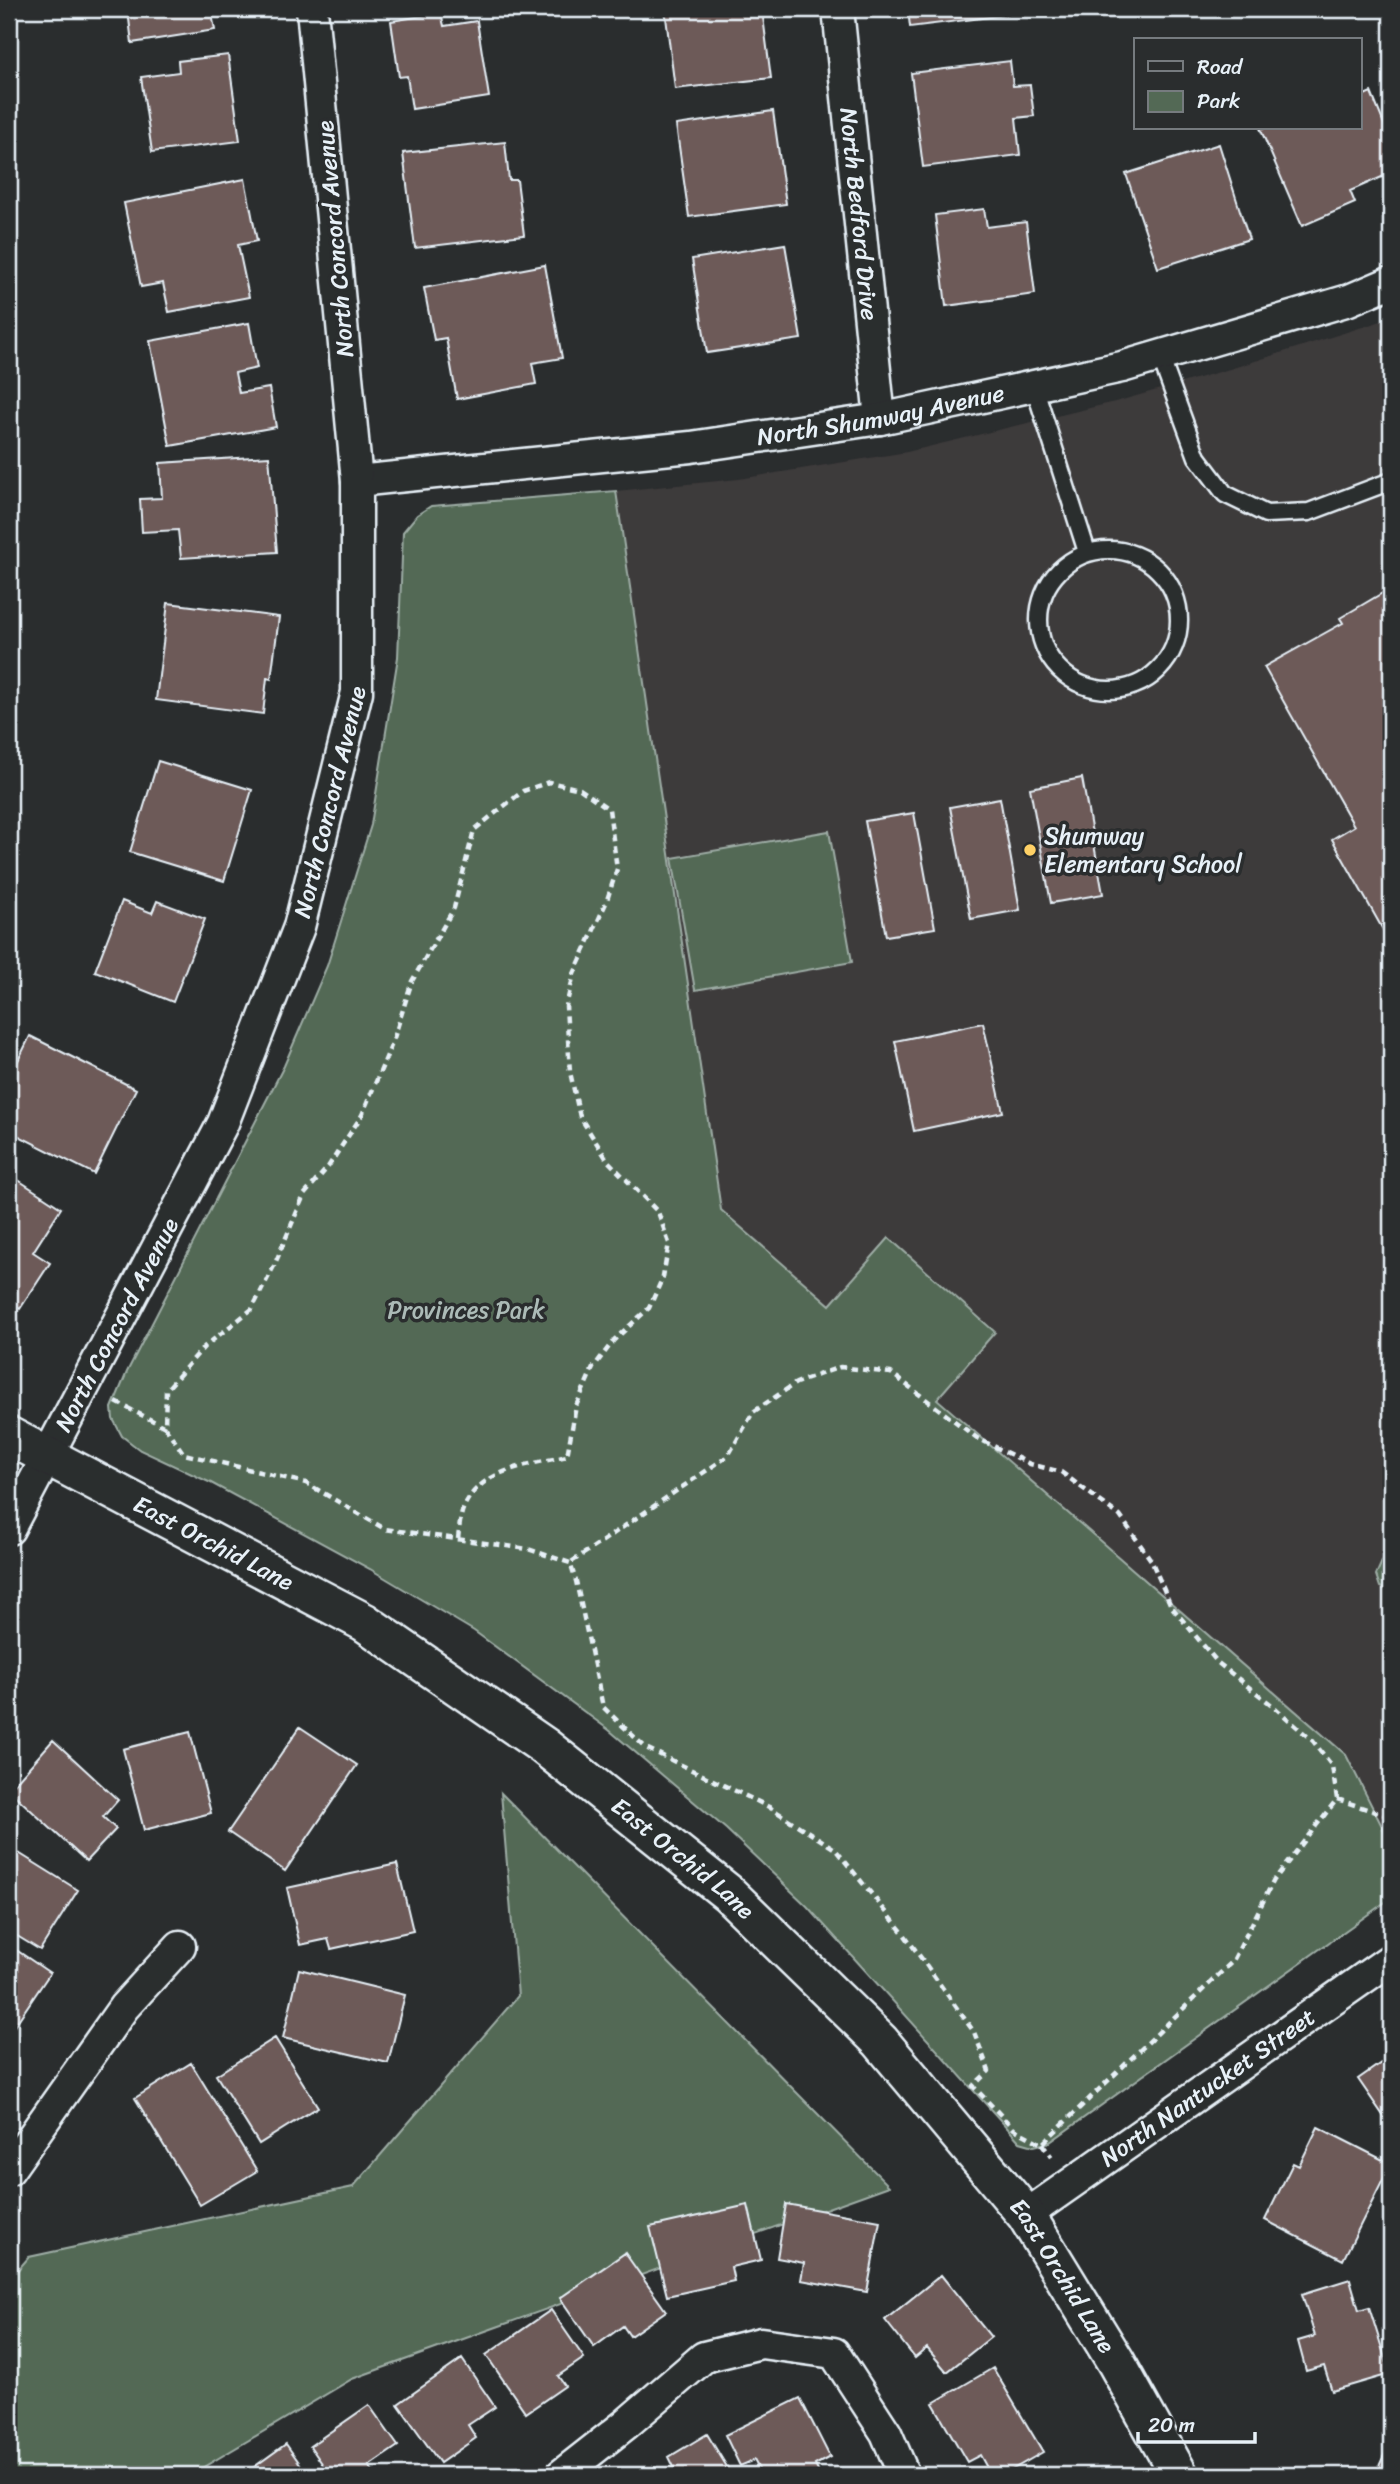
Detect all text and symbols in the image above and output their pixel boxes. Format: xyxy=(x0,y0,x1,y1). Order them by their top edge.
legend xyxy=(1134,38,1362,130)
text: Road xyxy=(1197,48,1244,86)
text: Park xyxy=(1197,82,1240,120)
street label: North Bedford Drive xyxy=(827,105,891,322)
street label: North Concord Avenue xyxy=(304,119,366,359)
street label: North Shumway Avenue xyxy=(754,372,1008,458)
street label: North Concord Avenue xyxy=(281,681,379,922)
place label: Shumway Elementary School xyxy=(1044,815,1243,885)
marker: Shumway Elementary School xyxy=(1022,842,1038,858)
street label: North Concord Avenue xyxy=(43,1209,191,1440)
park label: Provinces Park xyxy=(387,1289,545,1331)
street label: East Orchid Lane xyxy=(126,1484,302,1603)
street label: East Orchid Lane xyxy=(602,1786,765,1930)
street label: North Nantucket Street xyxy=(1091,1997,1325,2178)
street label: East Orchid Lane xyxy=(999,2188,1127,2362)
scale bar xyxy=(1138,2400,1255,2444)
text: 20 m xyxy=(1148,2406,1195,2444)

